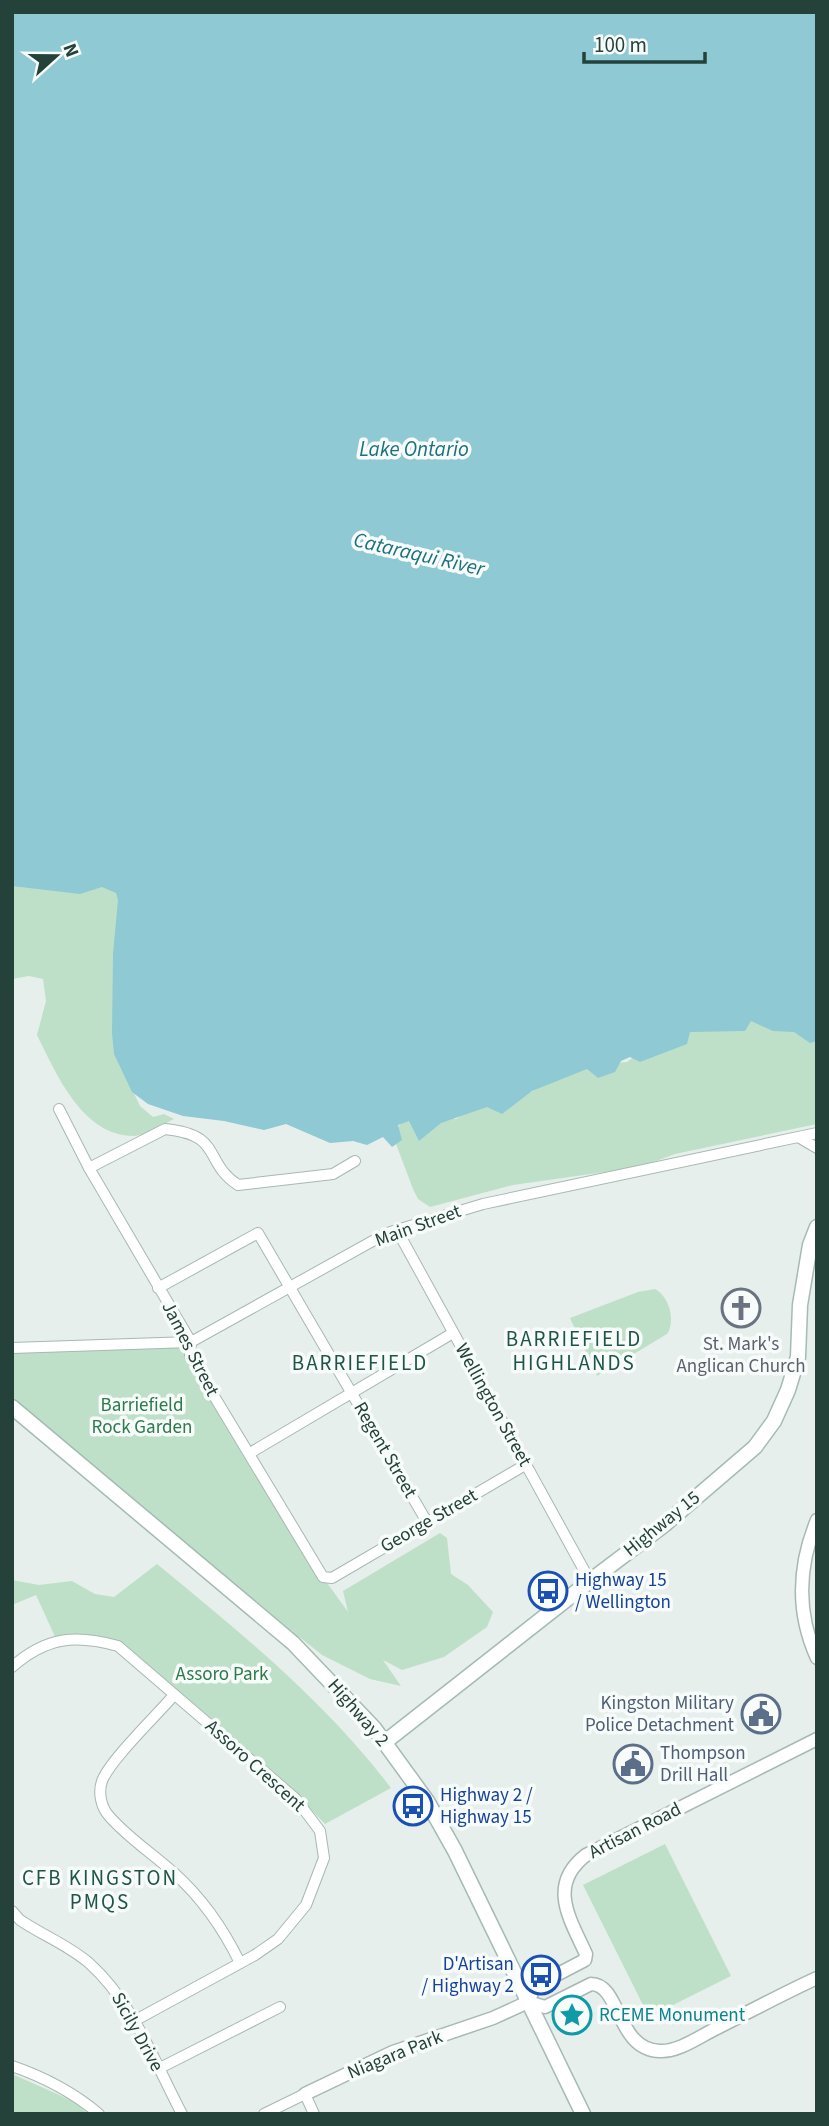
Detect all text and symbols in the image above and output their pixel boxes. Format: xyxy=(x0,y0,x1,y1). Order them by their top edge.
north arrow xyxy=(21,21,91,91)
scale bar xyxy=(584,21,705,65)
text: 100 m xyxy=(594,30,647,60)
text: N xyxy=(56,40,85,61)
water label: Lake Ontario xyxy=(359,434,469,464)
water label: Cataraqui River xyxy=(351,524,488,584)
street label: Main Street xyxy=(371,1198,465,1254)
church icon: St. Mark's Anglican Church xyxy=(720,1287,762,1329)
street label: James Street xyxy=(155,1297,226,1402)
district label: BARRIEFIELD HIGHLANDS xyxy=(506,1324,642,1378)
place label: St. Mark's Anglican Church xyxy=(677,1331,805,1380)
street label: Wellington Street xyxy=(448,1339,538,1472)
district label: BARRIEFIELD xyxy=(292,1348,428,1378)
park label: Barriefield Rock Garden xyxy=(92,1392,192,1441)
street label: Regent Street xyxy=(347,1397,424,1504)
street label: George Street xyxy=(375,1482,483,1560)
street label: Highway 15 xyxy=(618,1485,706,1563)
place label: Highway 15 / Wellington xyxy=(575,1567,671,1616)
bus stop icon: Highway 15 / Wellington xyxy=(527,1570,569,1612)
park label: Assoro Park xyxy=(176,1661,269,1688)
street label: Highway 2 xyxy=(321,1673,395,1753)
place label: Kingston Military Police Detachment xyxy=(585,1690,735,1739)
public building icon: Kingston Military Police Detachment xyxy=(740,1693,782,1735)
street label: Assoro Crescent xyxy=(199,1714,312,1819)
place label: Thompson Drill Hall xyxy=(660,1740,746,1789)
public building icon: Thompson Drill Hall xyxy=(612,1743,654,1785)
place label: Highway 2 / Highway 15 xyxy=(440,1782,533,1831)
bus stop icon: Highway 2 / Highway 15 xyxy=(392,1785,434,1827)
street label: Artisan Road xyxy=(584,1796,686,1866)
district label: CFB KINGSTON PMQS xyxy=(22,1863,178,1917)
place label: D'Artisan / Highway 2 xyxy=(421,1951,514,2000)
bus stop icon: D'Artisan / Highway 2 xyxy=(520,1954,562,1996)
street label: Sicily Drive xyxy=(104,1987,170,2077)
place icon: RCEME Monument xyxy=(551,1994,593,2036)
place label: RCEME Monument xyxy=(599,2002,746,2029)
street label: Niagara Park xyxy=(343,2023,447,2086)

